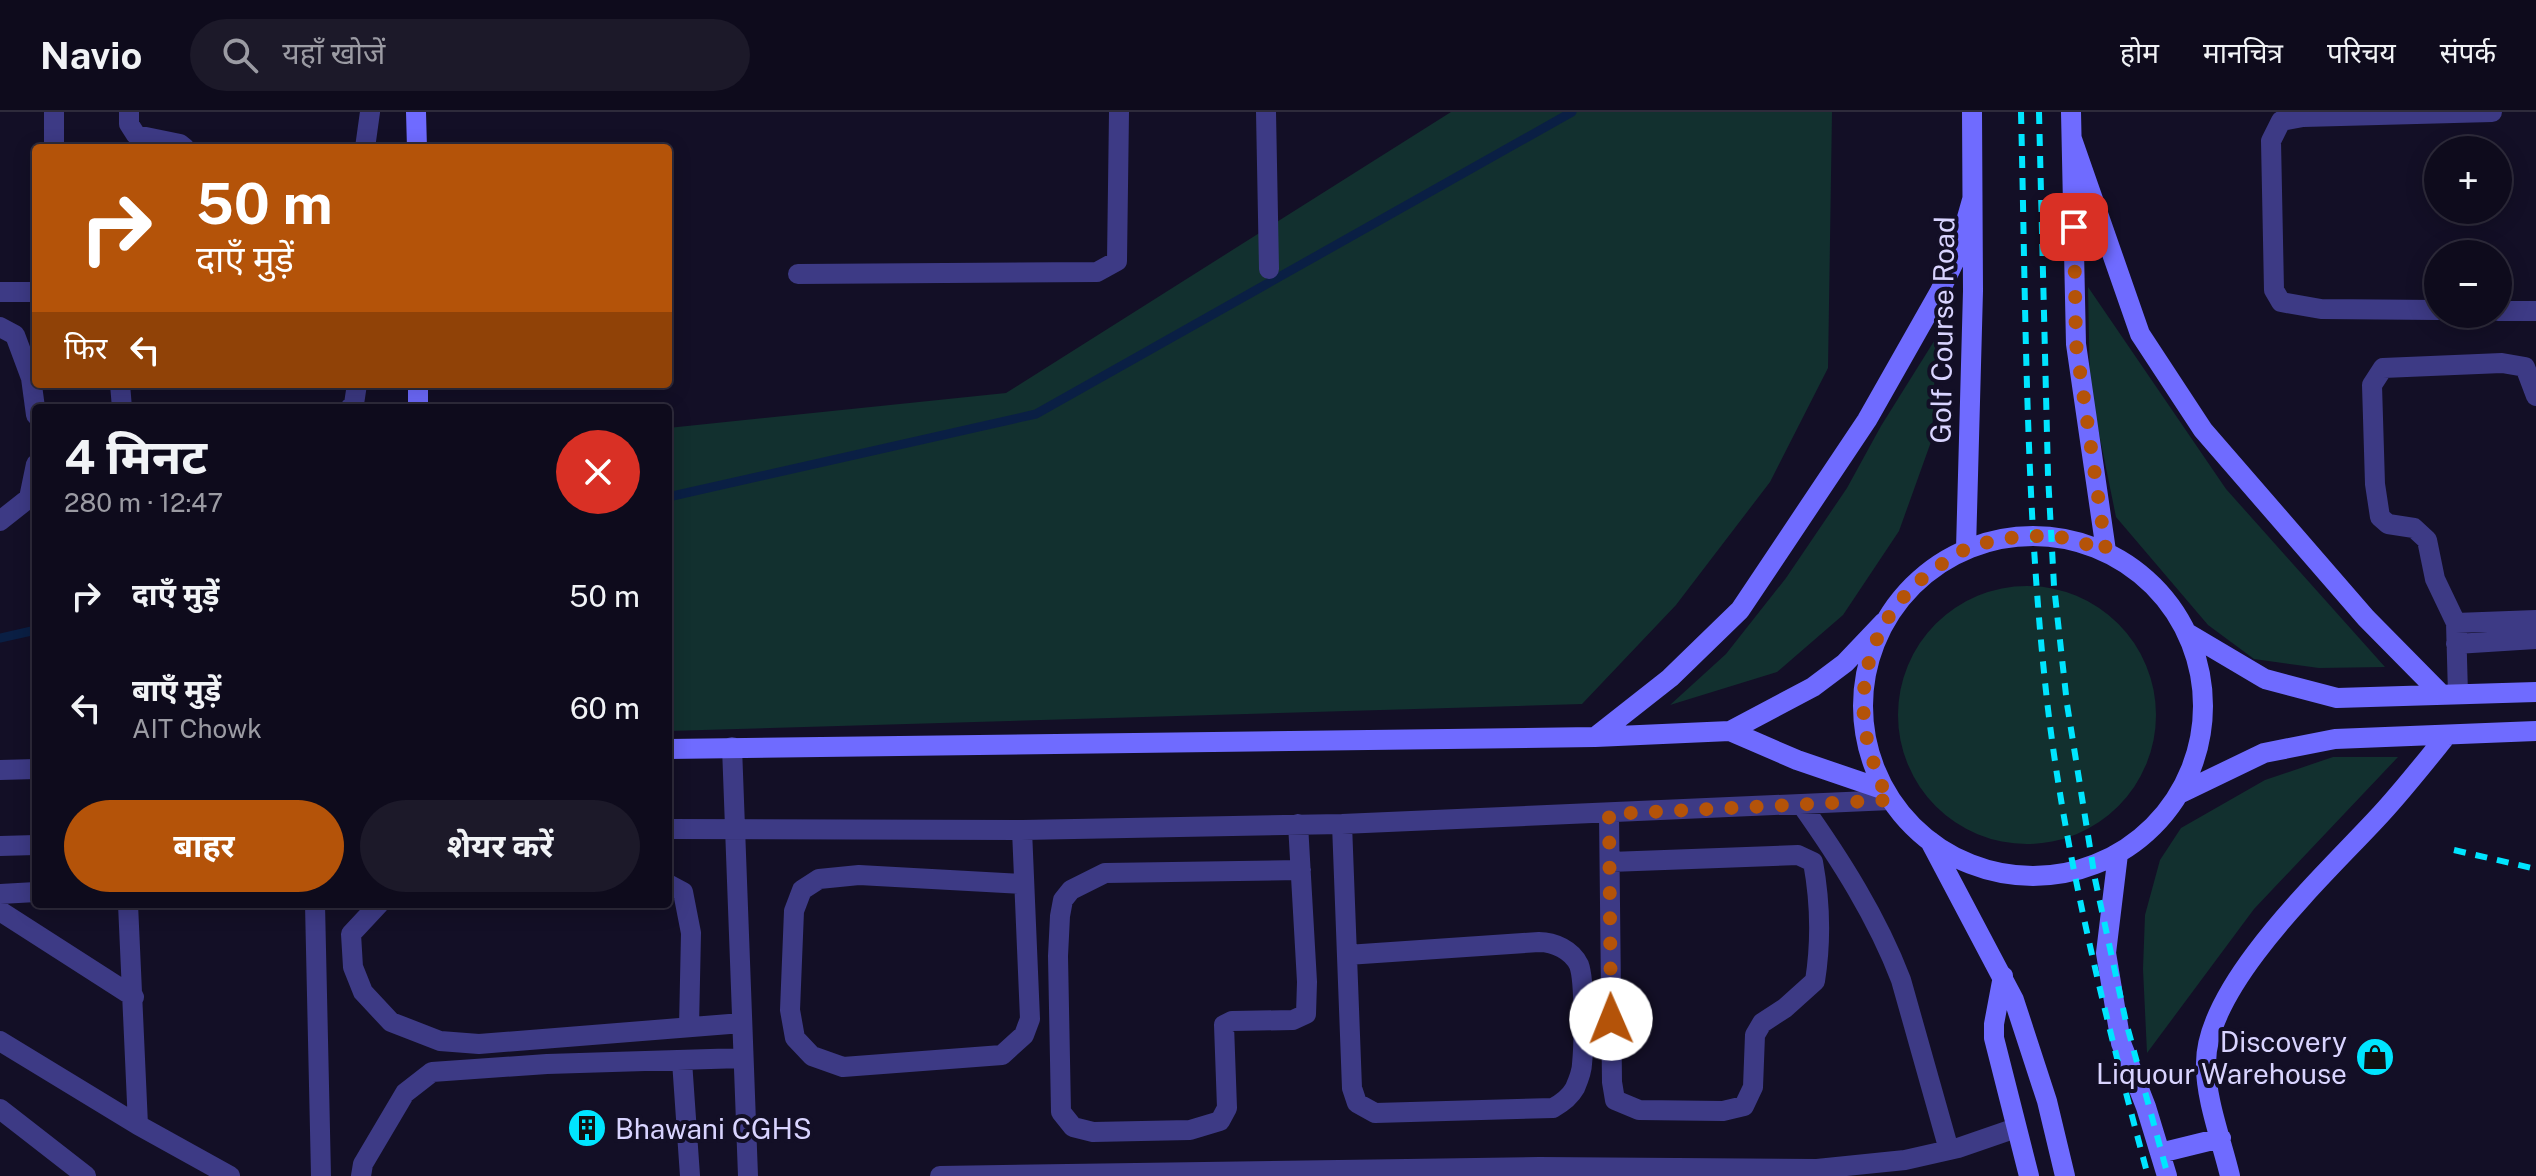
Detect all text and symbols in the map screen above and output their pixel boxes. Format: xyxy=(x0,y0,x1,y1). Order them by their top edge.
search box xyxy=(190,19,750,91)
text: Navio xyxy=(40,33,142,78)
icon: search xyxy=(218,33,262,77)
text: यहाँ खोजें xyxy=(282,35,385,71)
text: होम xyxy=(2120,36,2159,69)
text: मानचित्र xyxy=(2203,36,2283,69)
text: परिचय xyxy=(2327,36,2396,69)
text: संपर्क xyxy=(2440,36,2496,69)
map controls xyxy=(2424,136,2512,328)
button: + xyxy=(2424,136,2512,224)
text: 50 m xyxy=(196,171,333,237)
icon: right xyxy=(64,176,168,280)
pin xyxy=(2040,193,2108,261)
icon: arrive xyxy=(2052,205,2096,249)
street label: Golf Course Road xyxy=(1924,216,1960,444)
text: दाएँ मुड़ें xyxy=(196,238,294,280)
button: − xyxy=(2424,240,2512,328)
icon: left xyxy=(123,328,167,372)
text: फिर xyxy=(64,330,107,366)
text: 4 मिनट xyxy=(64,428,207,485)
button: close xyxy=(556,430,640,514)
text: 280 m · 12:47 xyxy=(64,487,223,518)
icon: right xyxy=(64,574,108,618)
text: दाएँ मुड़ें xyxy=(132,576,219,612)
text: 50 m xyxy=(569,578,640,614)
text: बाएँ मुड़ें xyxy=(132,672,221,708)
icon: left xyxy=(64,686,108,730)
text: 60 m xyxy=(570,690,640,726)
text: AIT Chowk xyxy=(132,713,262,744)
button: बाहर xyxy=(64,800,344,892)
button: शेयर करें xyxy=(360,800,640,892)
position arrow xyxy=(1569,977,1653,1061)
place label: Discovery Liquour Warehouse xyxy=(2096,1025,2347,1090)
shop icon: Discovery Liquour Warehouse xyxy=(2354,1036,2396,1078)
building icon: Bhawani CGHS xyxy=(566,1107,608,1149)
place label: Bhawani CGHS xyxy=(615,1112,812,1145)

